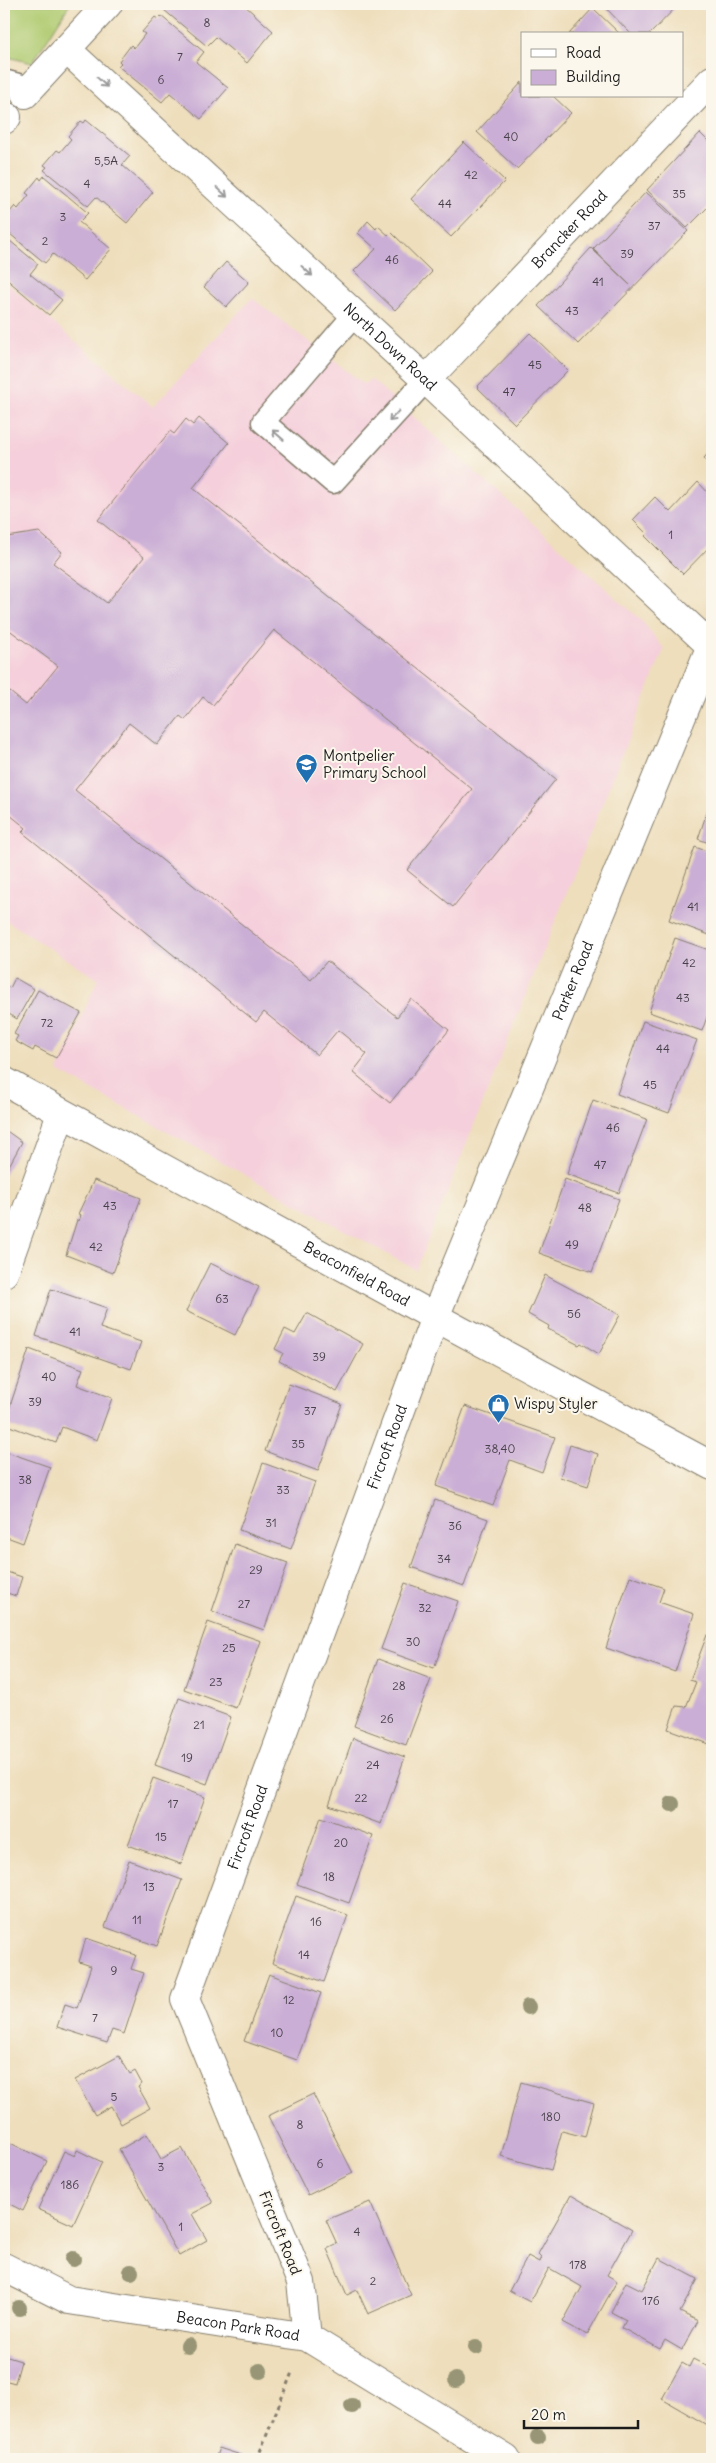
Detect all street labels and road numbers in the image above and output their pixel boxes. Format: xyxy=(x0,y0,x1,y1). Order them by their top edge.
street label: Brancker Road xyxy=(527,186,611,272)
street label: North Down Road xyxy=(339,299,441,394)
street label: Parker Road xyxy=(548,938,597,1023)
street label: Beaconfield Road xyxy=(300,1237,413,1310)
street label: Fircroft Road xyxy=(363,1402,411,1492)
street label: Fircroft Road xyxy=(223,1782,272,1872)
street label: Fircroft Road xyxy=(255,2188,306,2278)
street label: Beacon Park Road xyxy=(175,2307,301,2345)

